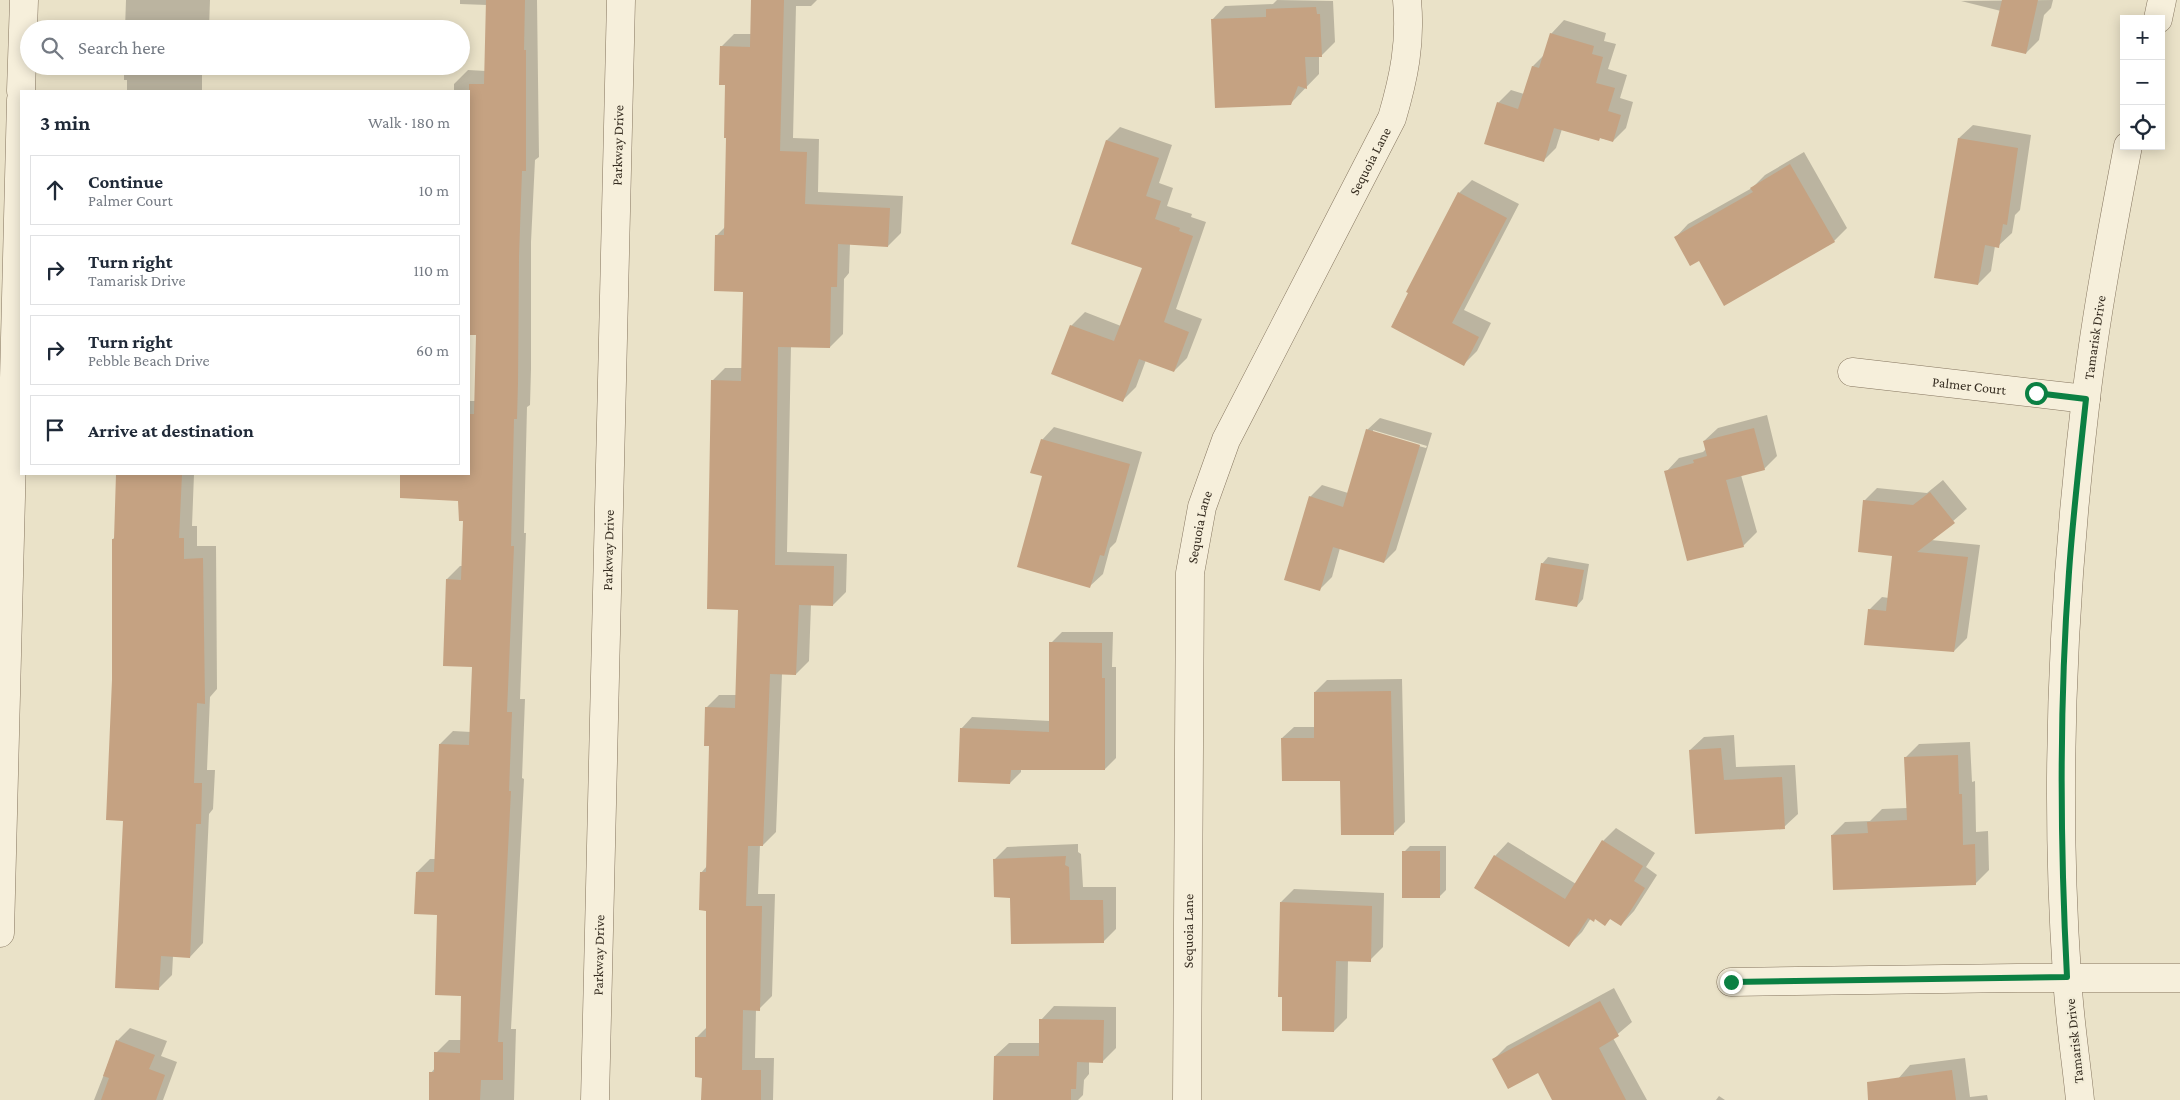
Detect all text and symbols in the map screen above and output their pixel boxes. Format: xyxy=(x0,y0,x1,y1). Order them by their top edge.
map controls xyxy=(2120,15,2165,150)
button: + xyxy=(2120,15,2165,60)
search box xyxy=(20,20,470,75)
icon: search xyxy=(38,34,66,62)
text: Search here xyxy=(78,37,165,58)
button: − xyxy=(2120,60,2165,105)
street label: Parkway Drive xyxy=(609,105,627,186)
button: locate xyxy=(2120,105,2165,150)
text: 3 min xyxy=(40,111,90,135)
text: Walk · 180 m xyxy=(368,114,450,131)
street label: Sequoia Lane xyxy=(1346,124,1394,198)
text: Continue xyxy=(88,171,163,192)
icon: ahead xyxy=(41,176,69,204)
text: 10 m xyxy=(419,182,449,199)
text: Palmer Court xyxy=(88,192,173,209)
text: Turn right xyxy=(88,251,173,272)
icon: right xyxy=(41,256,69,284)
text: 110 m xyxy=(413,262,449,279)
text: Tamarisk Drive xyxy=(88,272,185,289)
street label: Tamarisk Drive xyxy=(2080,294,2109,381)
text: Turn right xyxy=(88,331,173,352)
icon: right xyxy=(41,336,69,364)
text: 60 m xyxy=(416,342,449,359)
text: Pebble Beach Drive xyxy=(88,352,209,369)
street label: Palmer Court xyxy=(1931,373,2007,398)
route start xyxy=(2025,382,2048,405)
icon: arrive xyxy=(41,416,69,444)
text: Arrive at destination xyxy=(88,420,254,441)
street label: Sequoia Lane xyxy=(1184,488,1215,565)
street label: Parkway Drive xyxy=(599,510,617,591)
street label: Sequoia Lane xyxy=(1180,894,1196,968)
street label: Parkway Drive xyxy=(589,914,607,996)
route end xyxy=(1720,971,1743,994)
street label: Tamarisk Drive xyxy=(2062,998,2086,1084)

